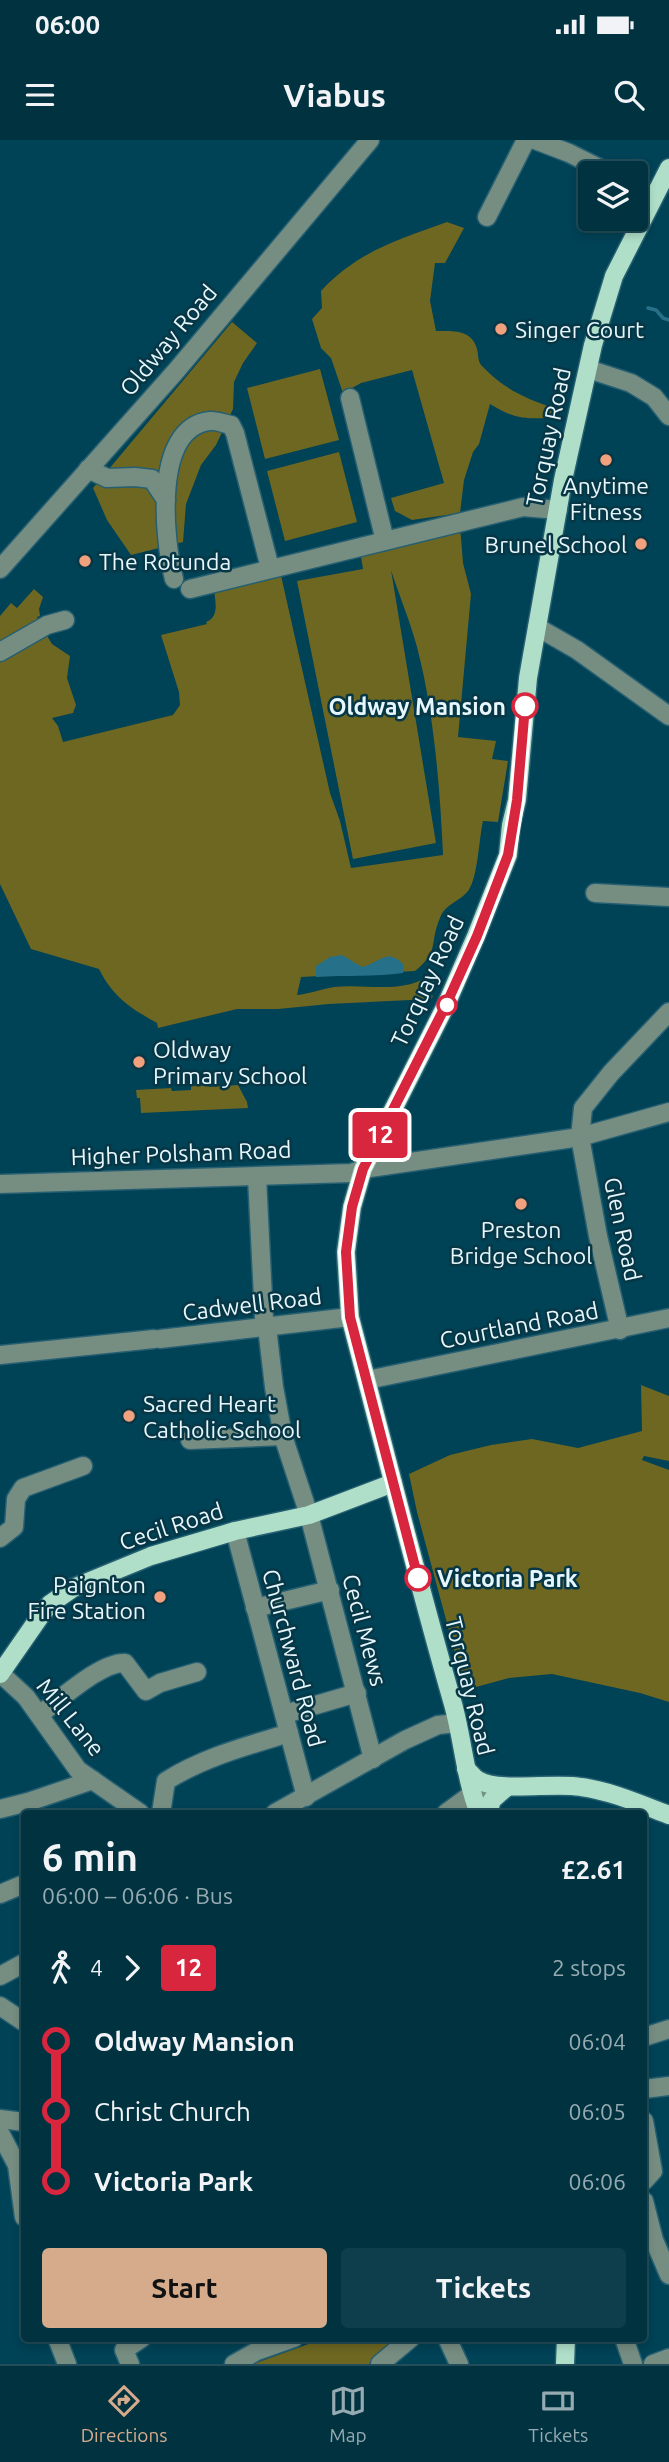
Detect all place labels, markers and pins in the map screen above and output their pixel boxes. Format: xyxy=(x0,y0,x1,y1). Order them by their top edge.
place label: Singer Court xyxy=(515,317,644,342)
marker: Singer Court xyxy=(493,321,509,337)
marker: Anytime Fitness xyxy=(598,452,614,468)
place label: Anytime Fitness xyxy=(563,473,649,524)
place label: Brunel School xyxy=(485,532,627,557)
marker: Brunel School xyxy=(633,536,649,552)
place label: The Rotunda xyxy=(99,549,231,574)
marker: The Rotunda xyxy=(77,553,93,569)
marker: Oldway Mansion xyxy=(512,693,538,719)
place label: Oldway Mansion xyxy=(328,694,506,719)
unlabelled marker xyxy=(437,995,457,1015)
place label: Oldway Primary School xyxy=(153,1037,307,1088)
marker: Oldway Primary School xyxy=(131,1054,147,1070)
marker: Preston Bridge School xyxy=(513,1196,529,1212)
place label: Preston Bridge School xyxy=(450,1217,592,1268)
place label: Sacred Heart Catholic School xyxy=(143,1391,301,1442)
marker: Sacred Heart Catholic School xyxy=(121,1408,137,1424)
marker: Victoria Park xyxy=(405,1565,431,1591)
place label: Victoria Park xyxy=(437,1566,578,1591)
place label: Paignton Fire Station xyxy=(28,1572,146,1623)
marker: Paignton Fire Station xyxy=(152,1589,168,1605)

